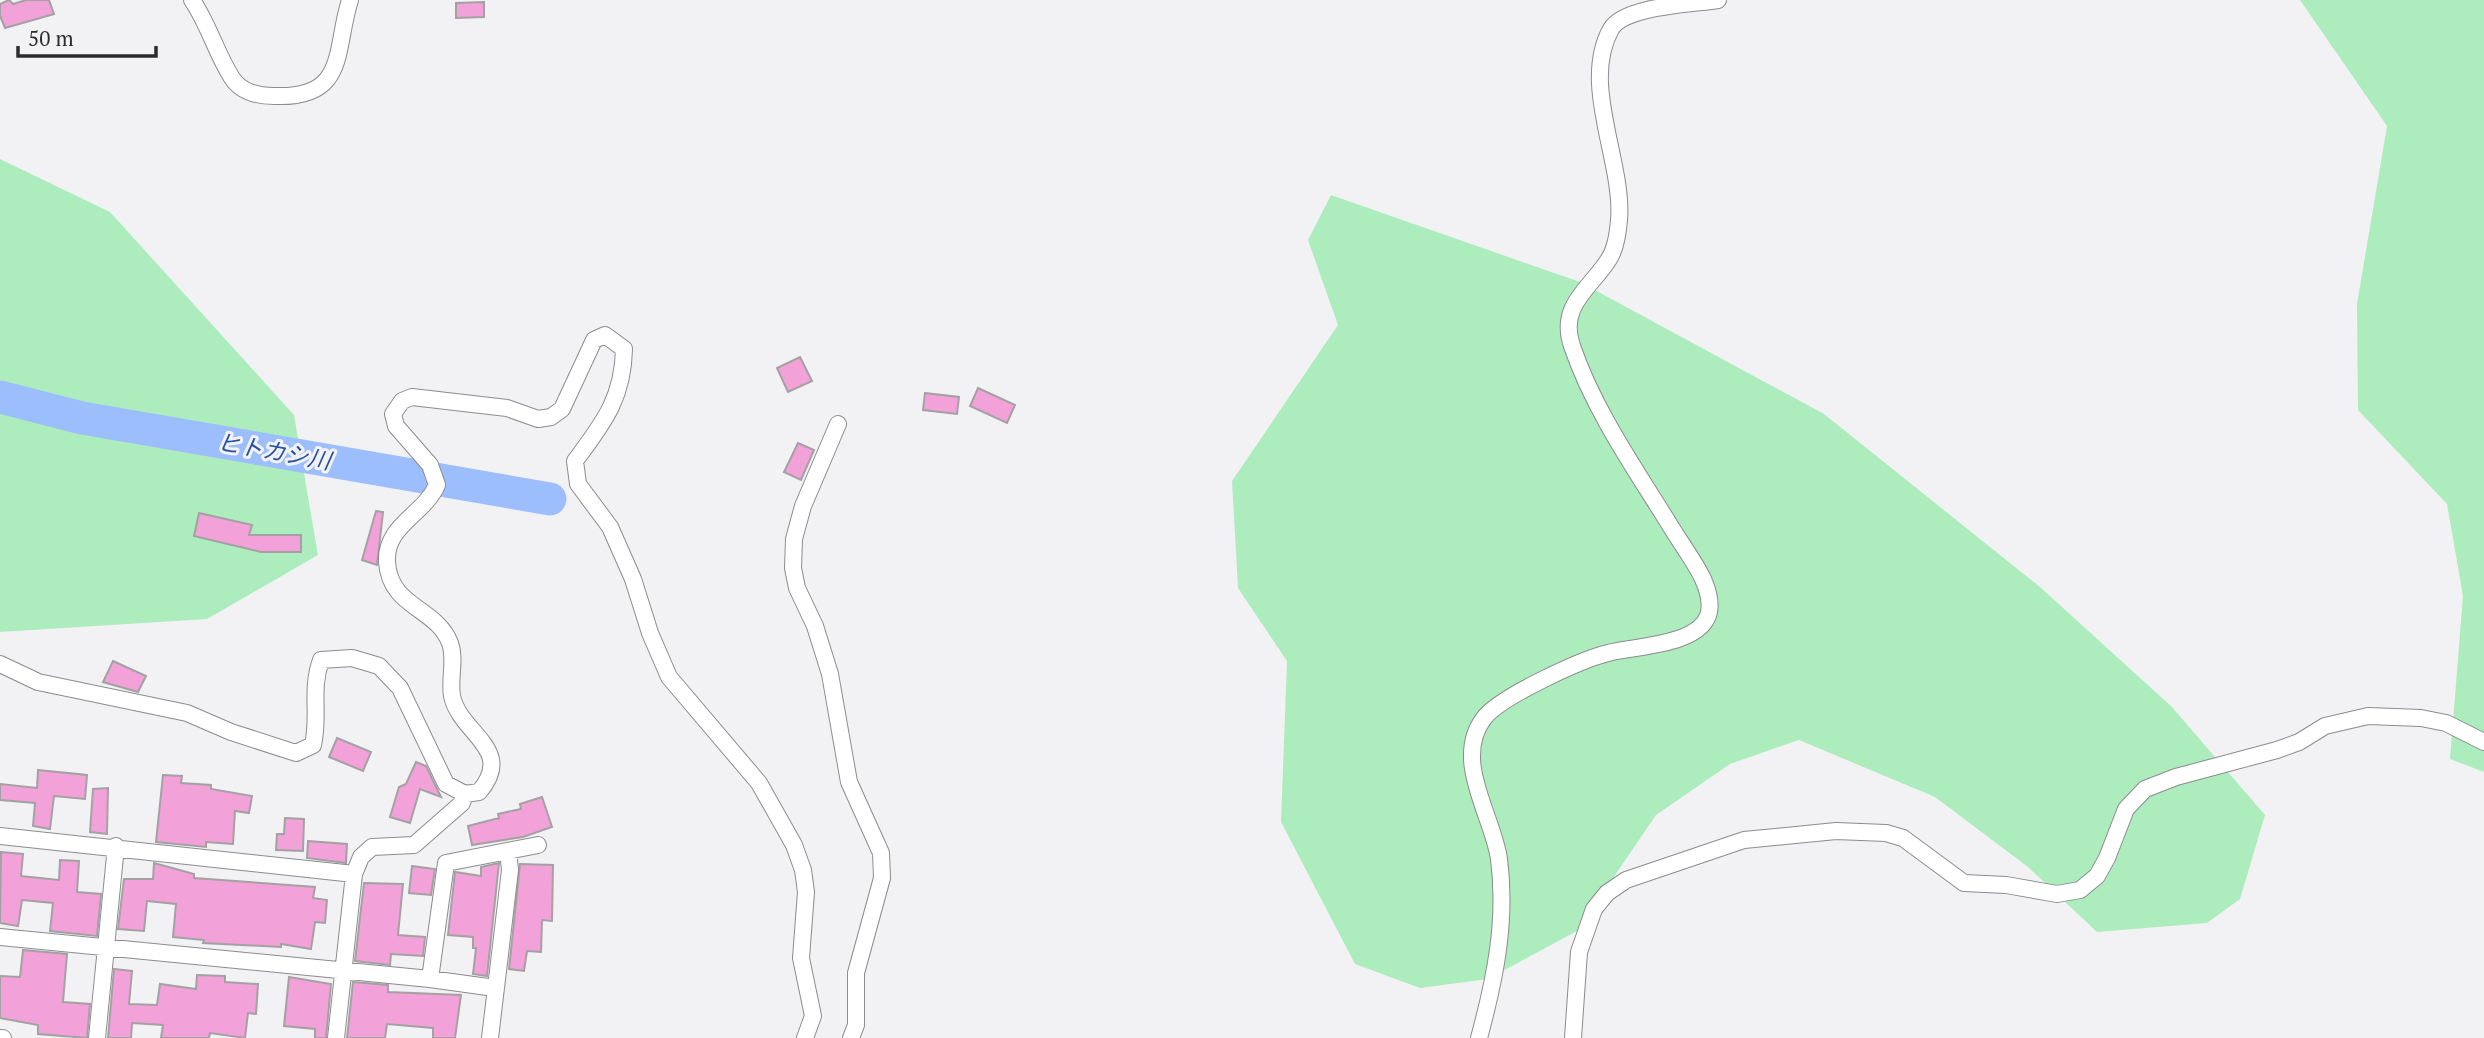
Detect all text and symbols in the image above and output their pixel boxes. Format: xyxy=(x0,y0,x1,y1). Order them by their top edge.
scale bar xyxy=(18,14,156,58)
text: 50 m xyxy=(28,24,74,52)
water label: ヒトカシ川 xyxy=(215,426,336,477)

